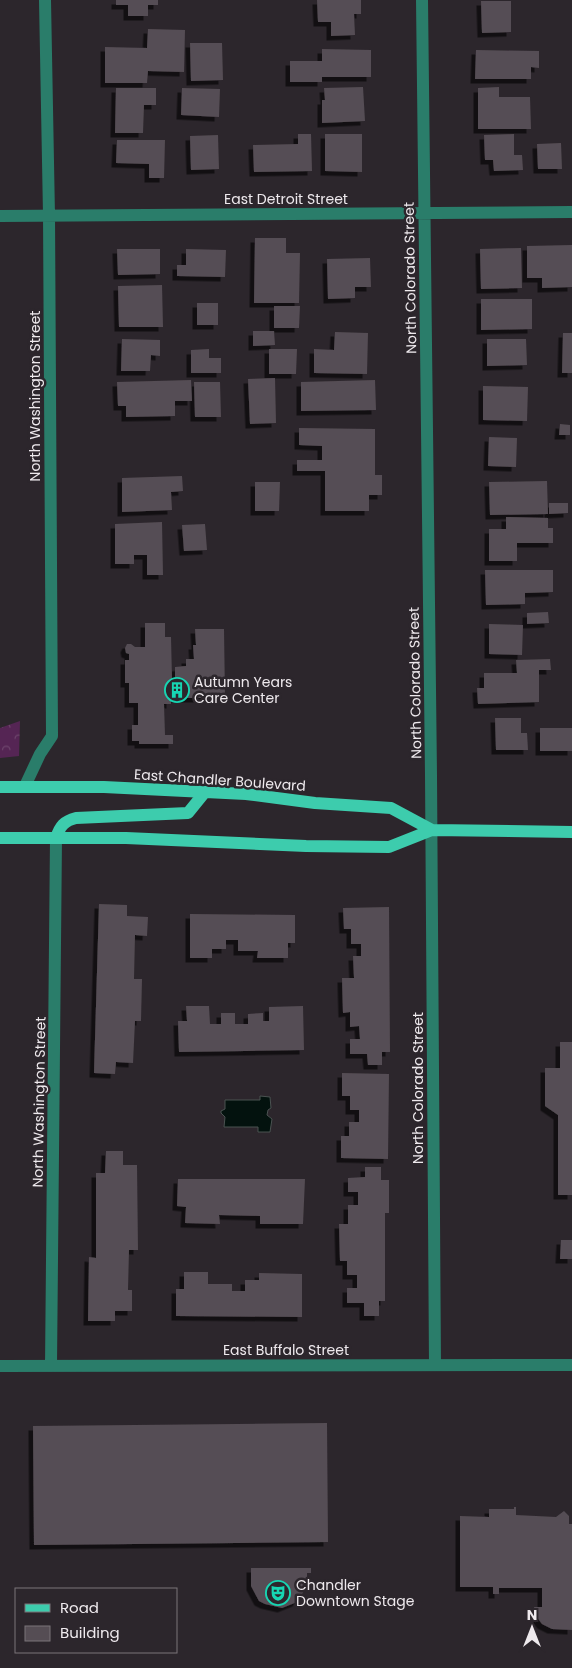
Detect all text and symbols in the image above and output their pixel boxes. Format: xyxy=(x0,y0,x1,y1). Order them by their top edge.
street label: East Detroit Street xyxy=(224,189,348,209)
street label: North Colorado Street xyxy=(399,202,421,354)
street label: North Washington Street xyxy=(25,311,45,481)
street label: North Colorado Street xyxy=(404,607,426,759)
place label: Autumn Years Care Center xyxy=(194,672,292,708)
building icon: Autumn Years Care Center xyxy=(164,677,190,703)
street label: East Chandler Boulevard xyxy=(133,764,307,796)
street label: North Colorado Street xyxy=(408,1012,428,1164)
street label: North Washington Street xyxy=(28,1016,50,1188)
street label: East Buffalo Street xyxy=(223,1340,349,1360)
place label: Chandler Downtown Stage xyxy=(296,1575,415,1611)
theatre icon: Chandler Downtown Stage xyxy=(265,1580,291,1606)
legend xyxy=(15,1588,178,1653)
text: Road xyxy=(60,1597,99,1618)
north arrow xyxy=(507,1603,557,1653)
text: N xyxy=(527,1605,537,1625)
text: Building xyxy=(60,1622,120,1643)

